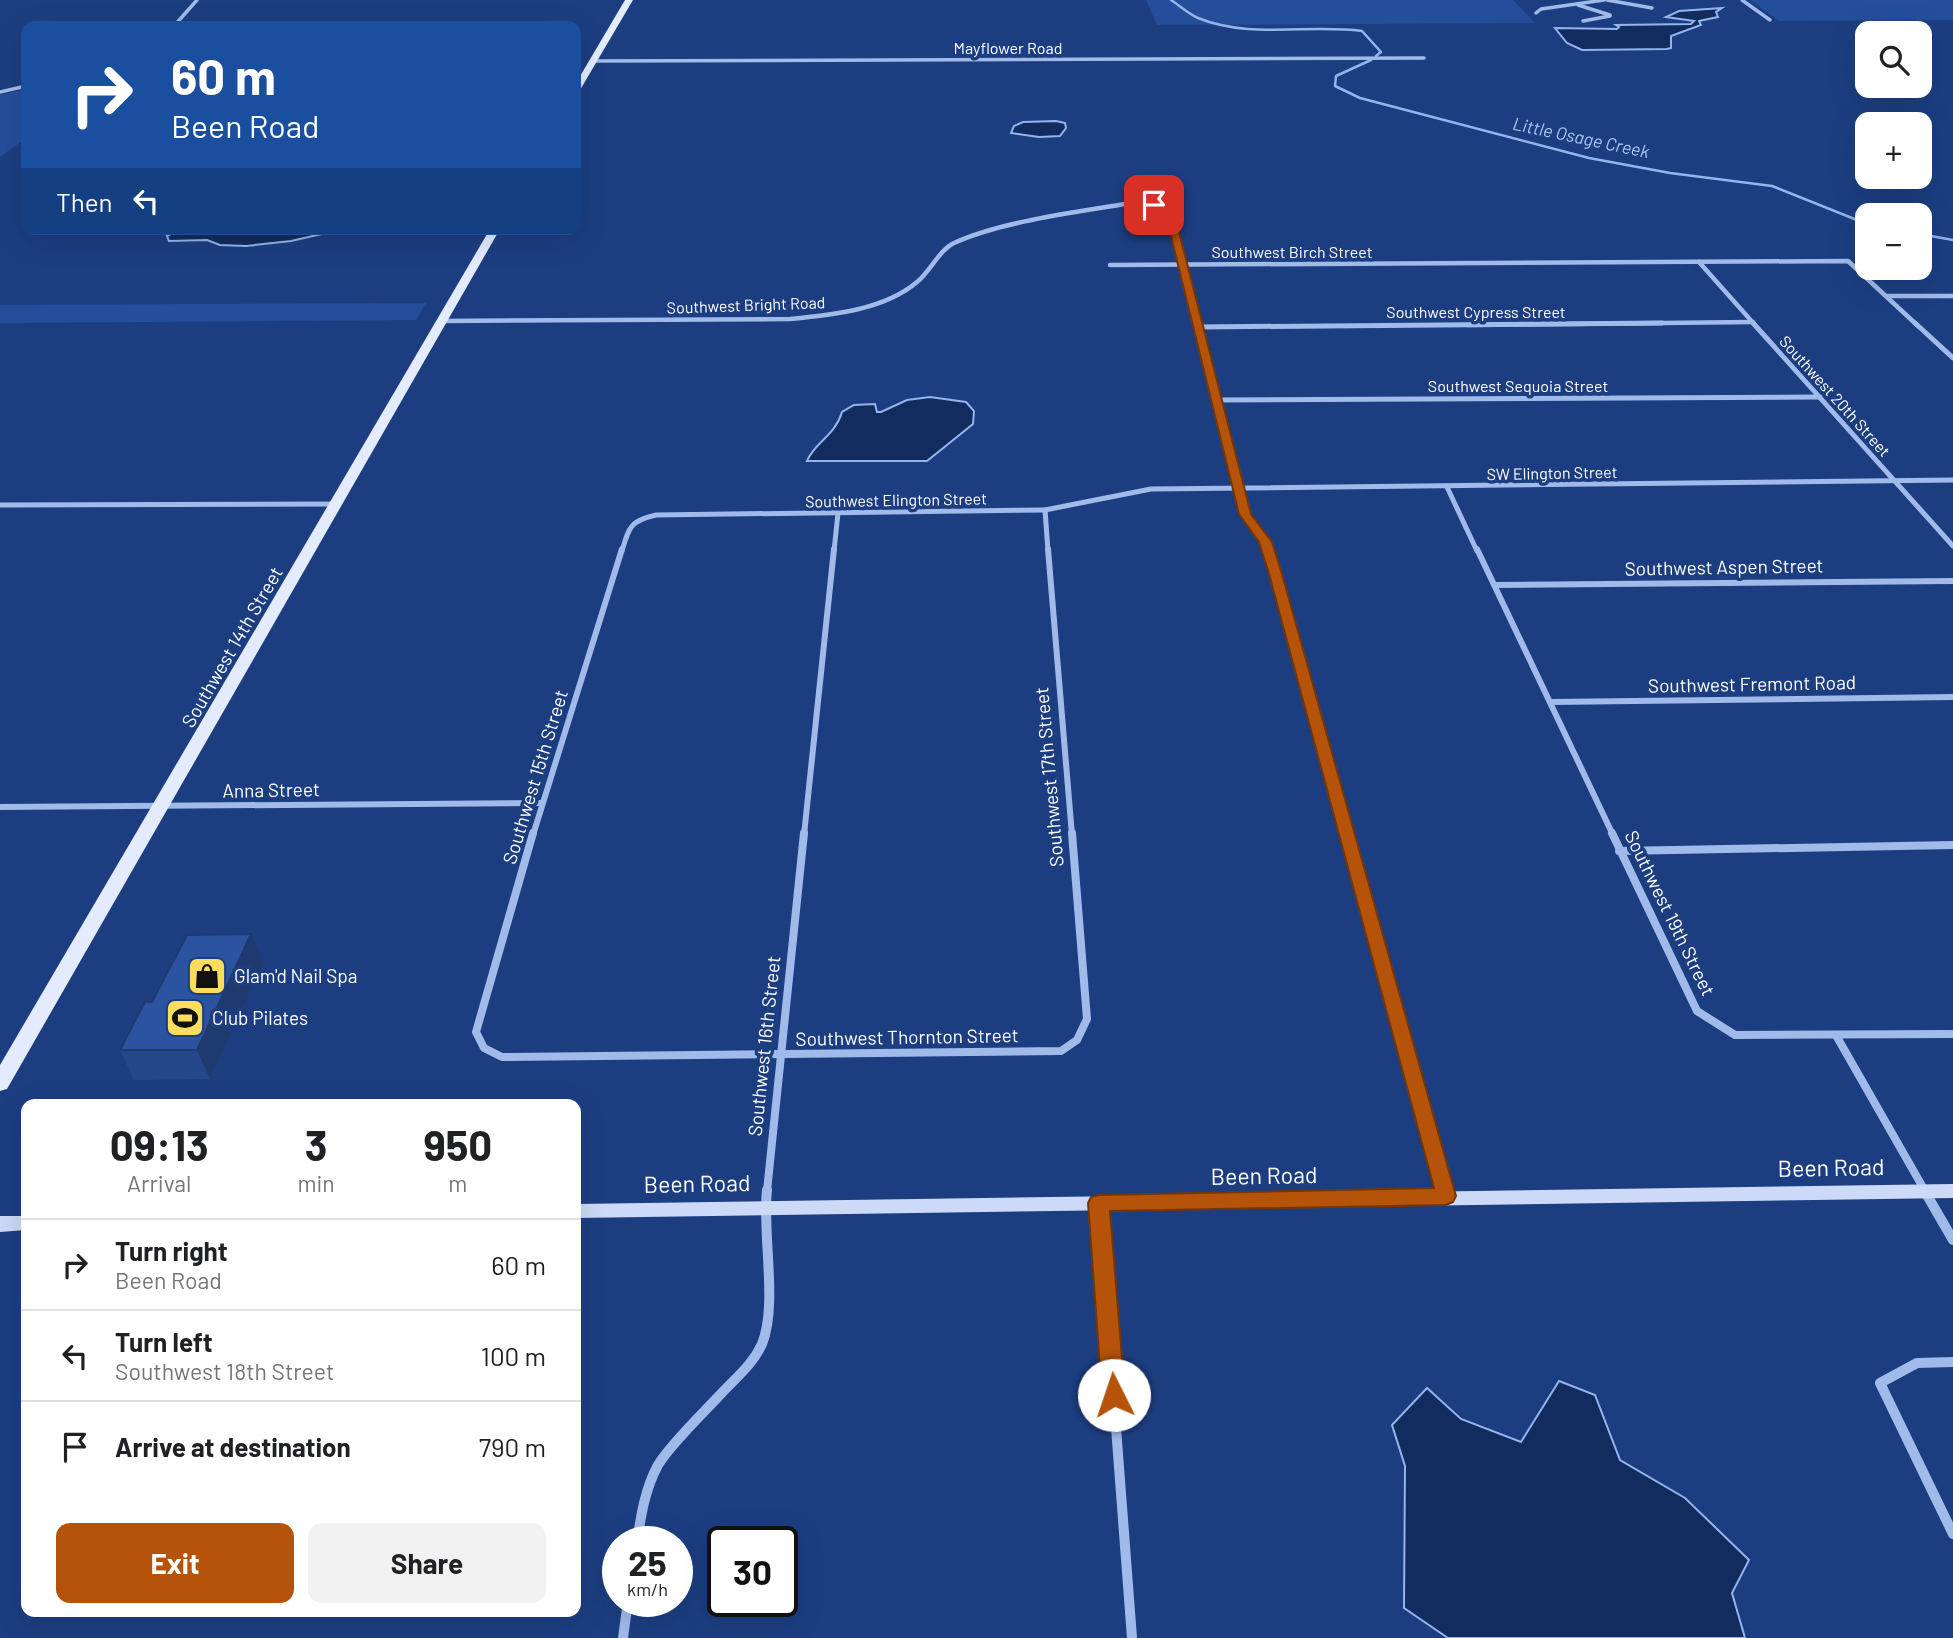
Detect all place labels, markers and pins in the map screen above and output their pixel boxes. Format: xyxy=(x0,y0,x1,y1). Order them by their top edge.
pin xyxy=(1124,175,1184,235)
shop icon: Glam'd Nail Spa xyxy=(186,955,228,997)
place label: Glam'd Nail Spa xyxy=(234,964,357,987)
sports icon: Club Pilates xyxy=(164,997,206,1039)
place label: Club Pilates xyxy=(212,1006,308,1029)

